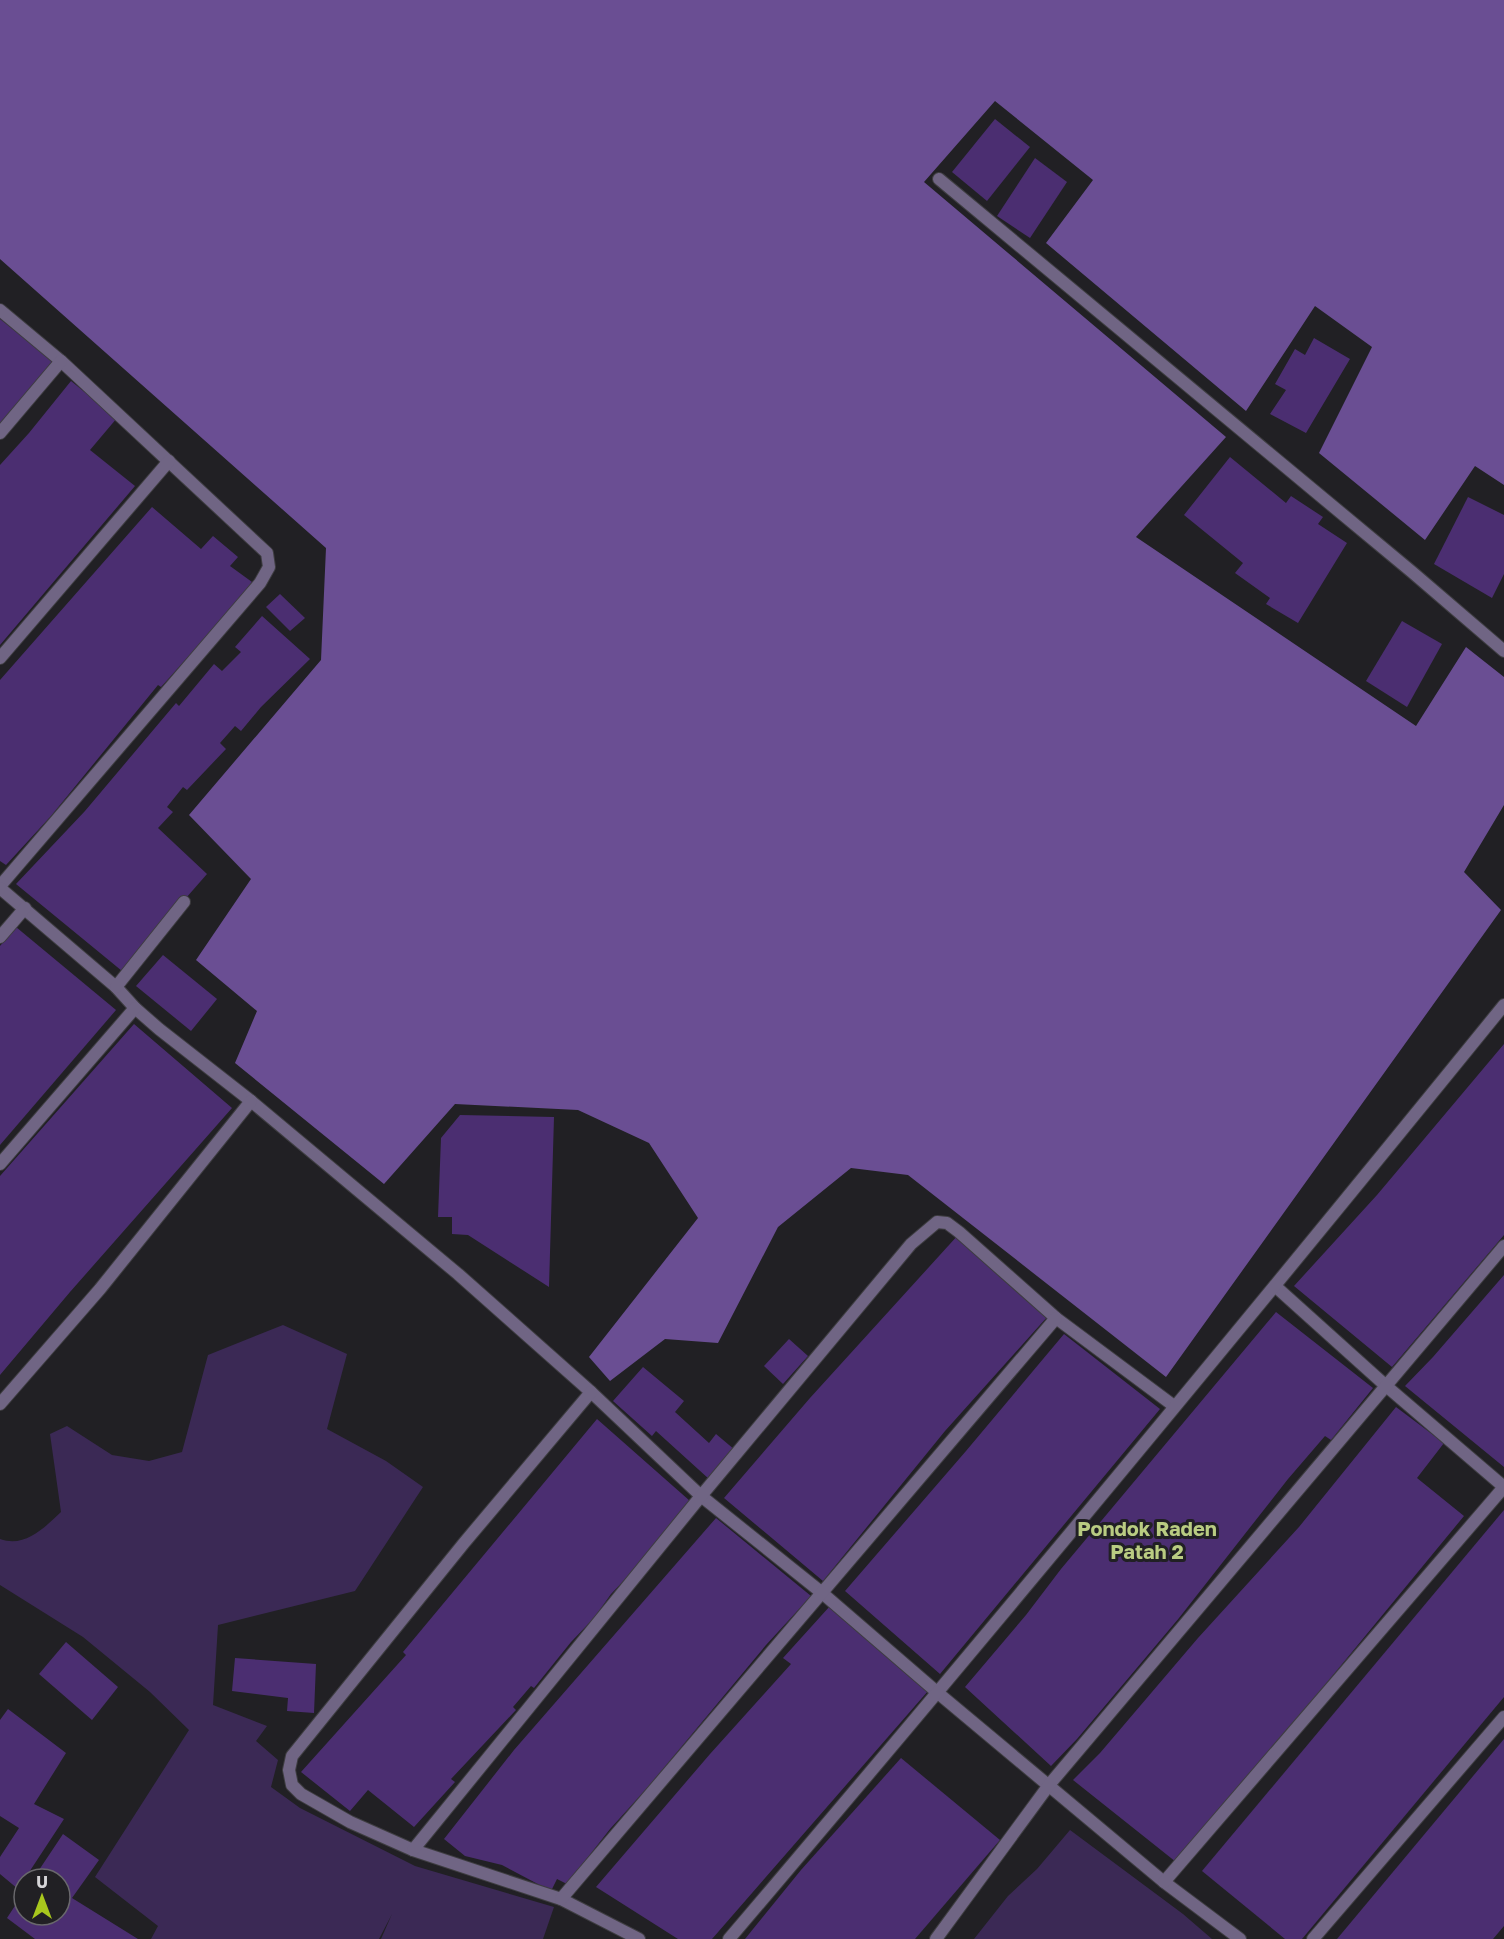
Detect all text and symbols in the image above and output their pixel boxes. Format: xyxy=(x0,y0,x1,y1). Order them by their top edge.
district label: Pondok Raden Patah 2 xyxy=(1077,1516,1217,1563)
north arrow xyxy=(12,1867,72,1927)
text: U xyxy=(36,1872,48,1892)

